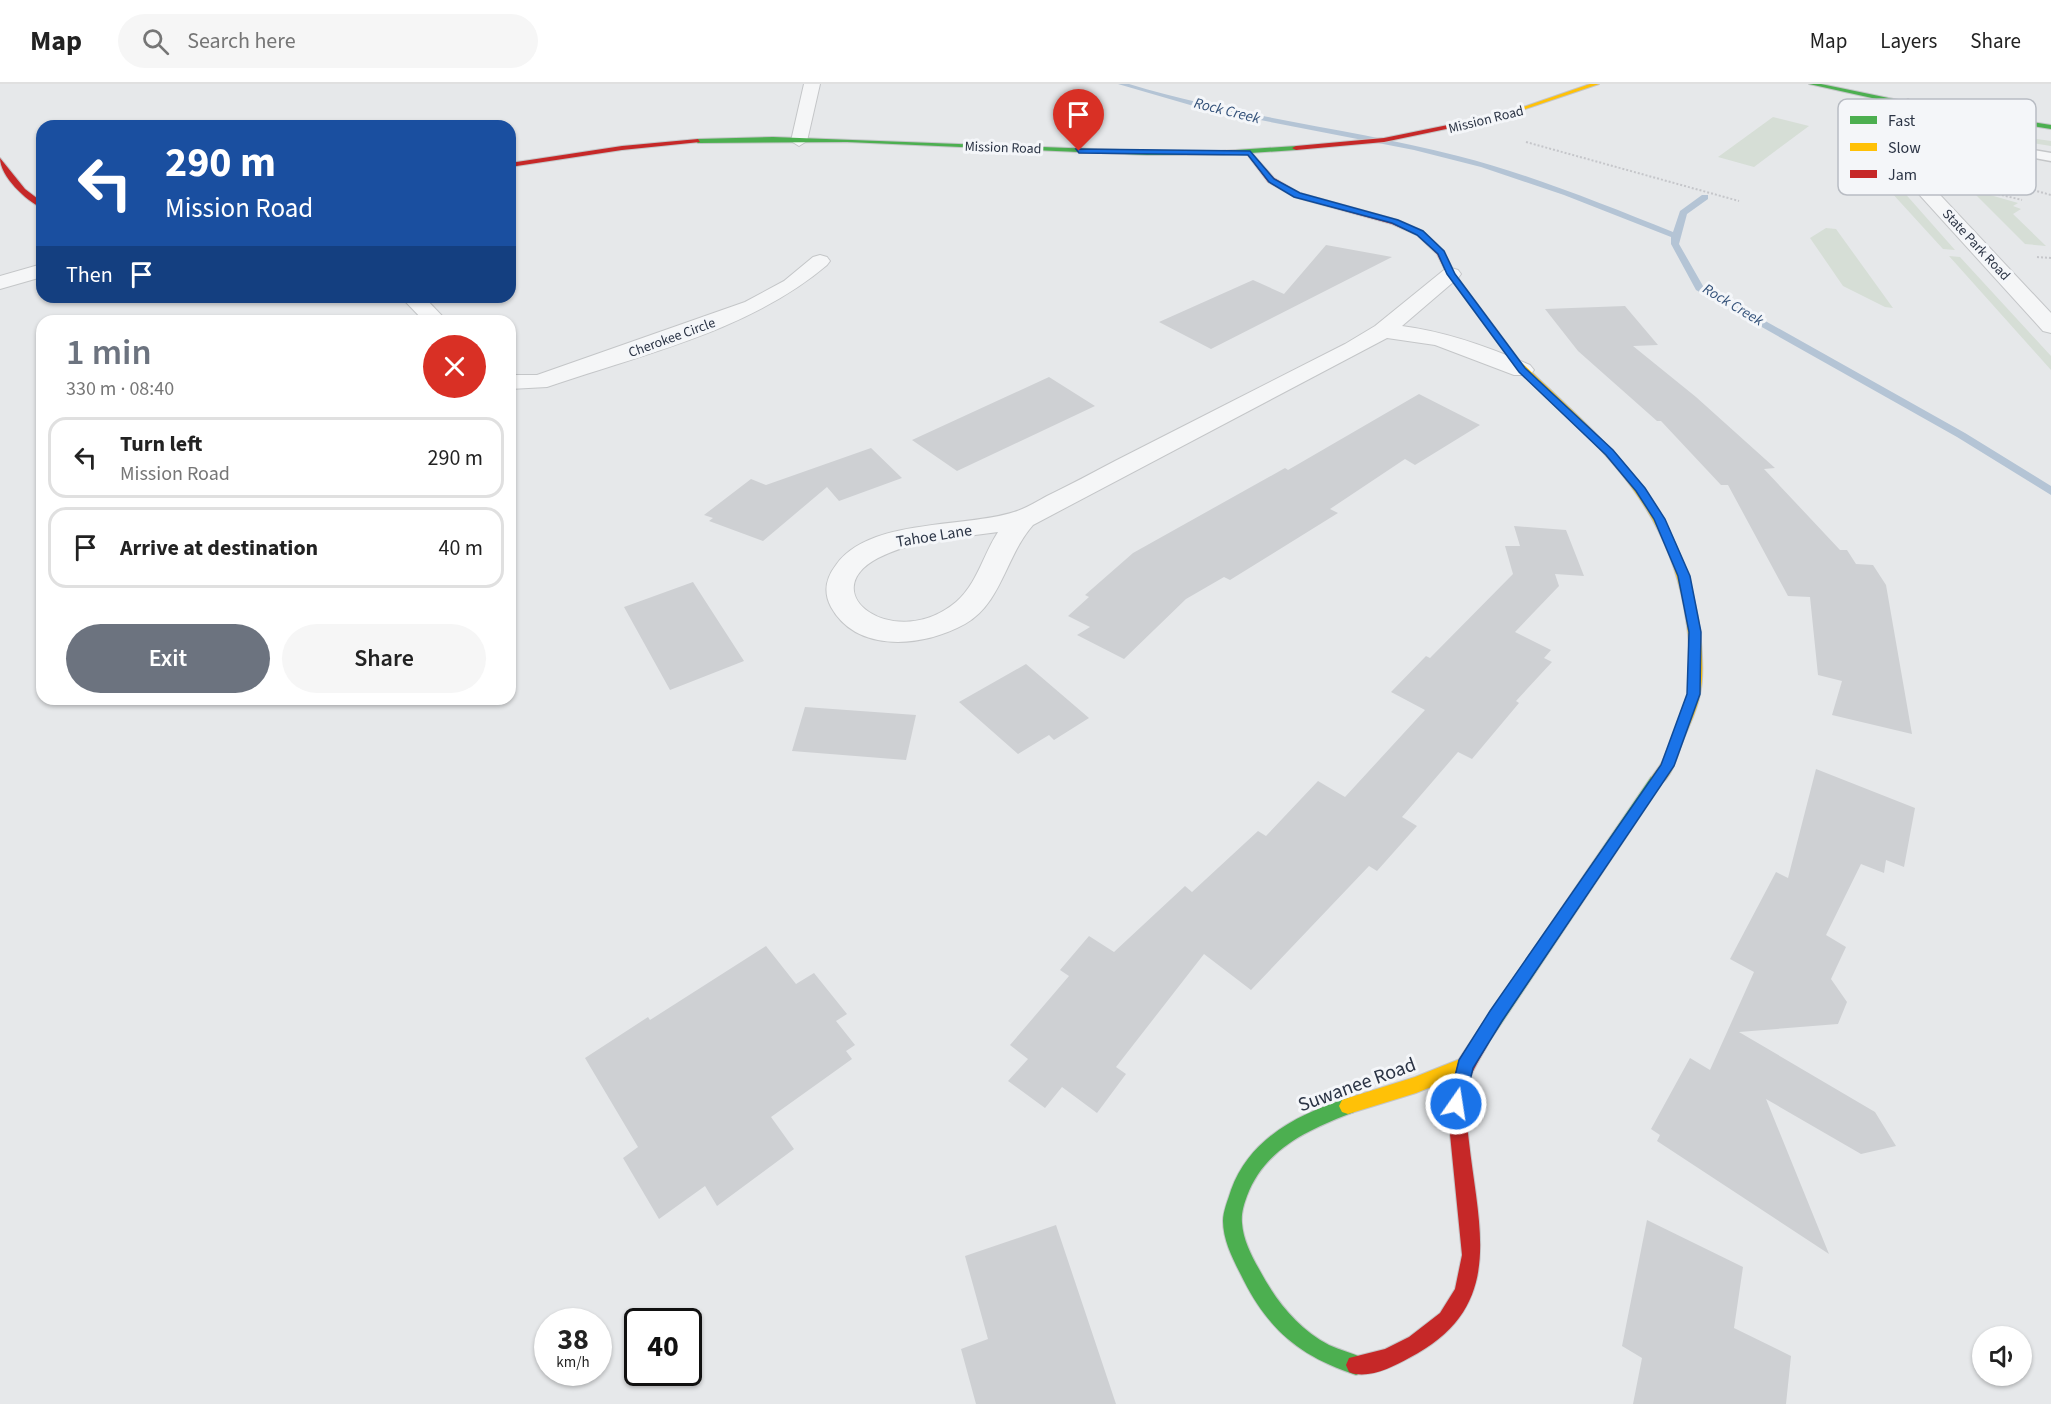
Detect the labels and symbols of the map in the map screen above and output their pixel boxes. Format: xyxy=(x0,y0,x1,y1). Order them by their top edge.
pin xyxy=(1053,89,1104,151)
water label: Rock Creek xyxy=(1192,93,1263,130)
legend xyxy=(1838,99,2036,195)
street label: Mission Road xyxy=(1446,101,1526,139)
text: Fast xyxy=(1888,110,1916,132)
street label: Mission Road xyxy=(964,137,1042,159)
text: Slow xyxy=(1888,137,1921,159)
text: Jam xyxy=(1888,164,1917,186)
street label: State Park Road xyxy=(1937,205,2015,285)
water label: Rock Creek xyxy=(1699,279,1768,332)
street label: Cherokee Circle xyxy=(626,313,718,363)
street label: Tahoe Lane xyxy=(894,519,974,553)
street label: Suwanee Road xyxy=(1294,1051,1420,1119)
position arrow xyxy=(1424,1072,1488,1136)
speed limit sign: 40 xyxy=(624,1308,702,1386)

